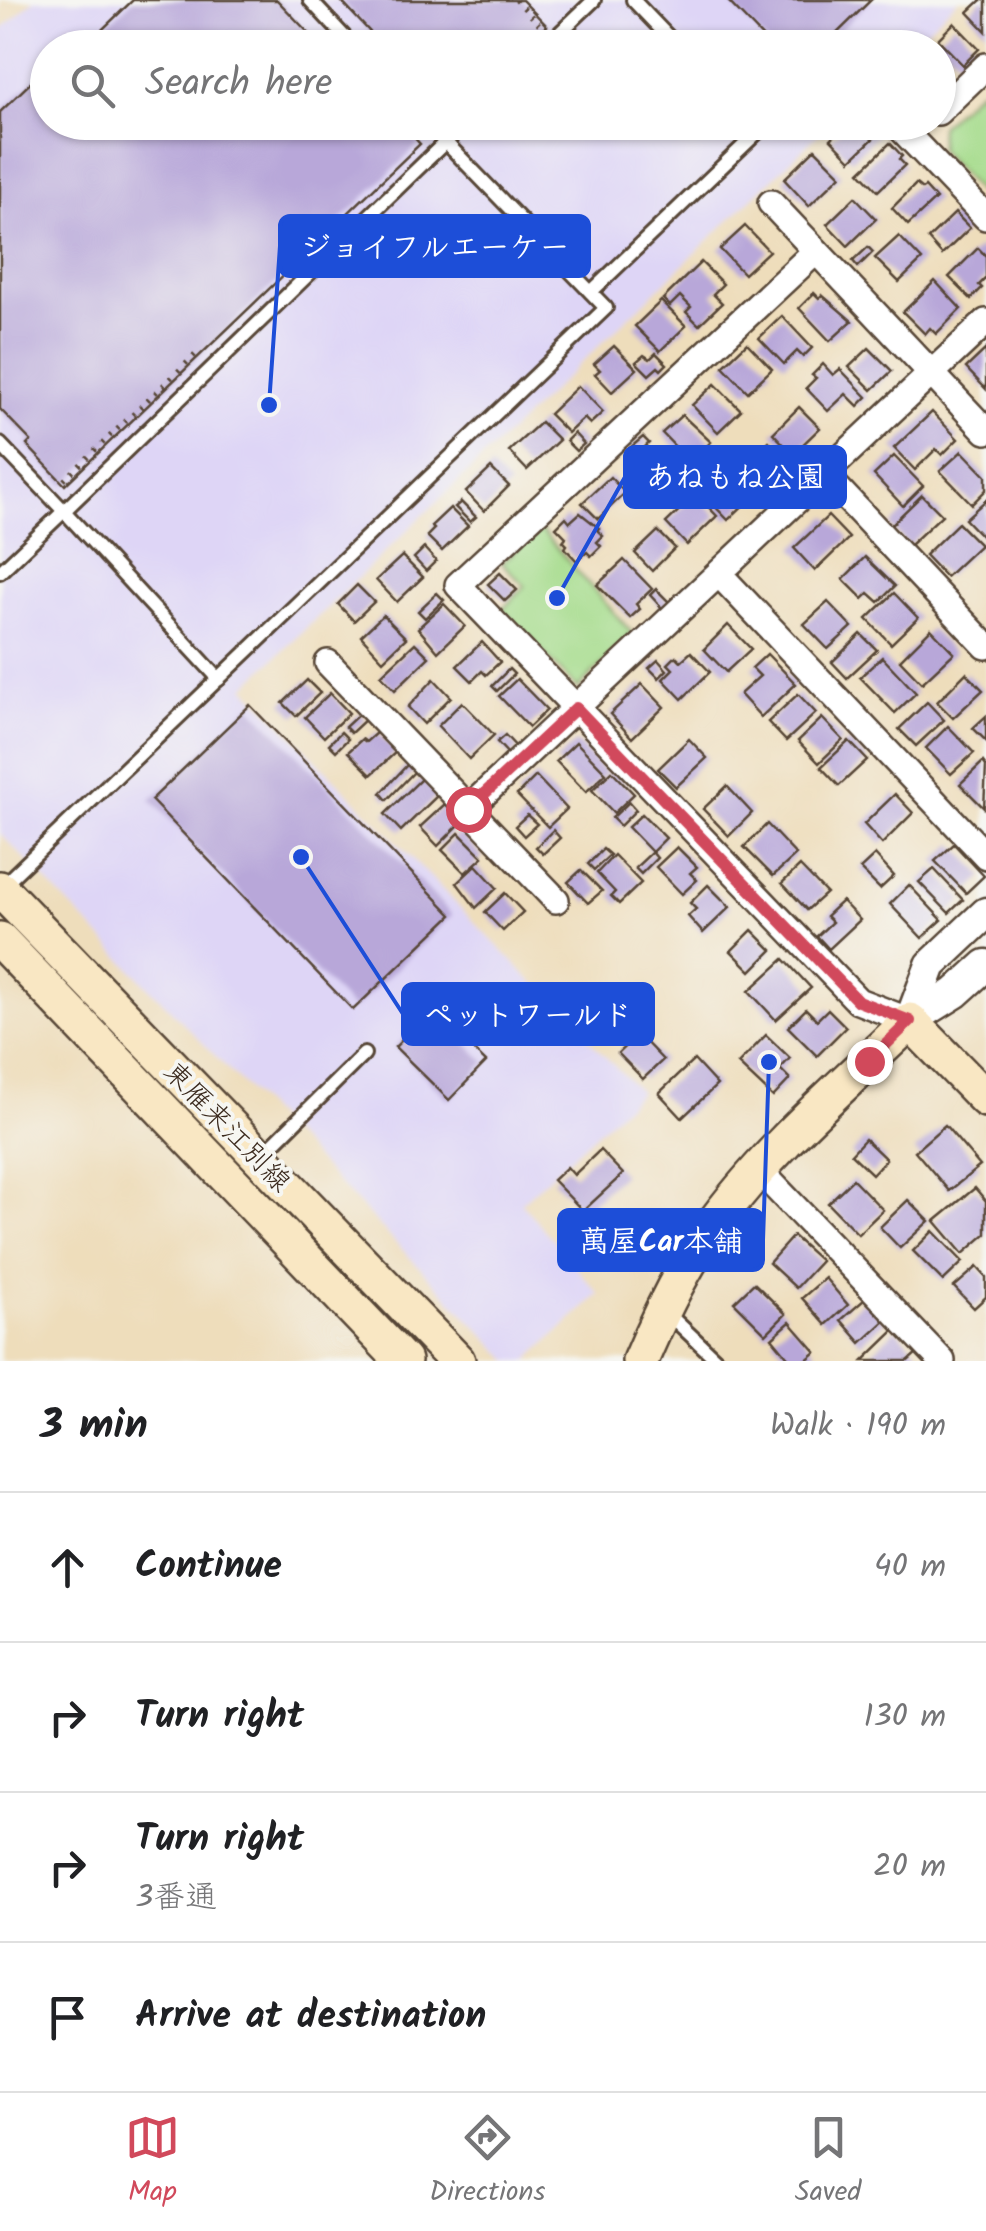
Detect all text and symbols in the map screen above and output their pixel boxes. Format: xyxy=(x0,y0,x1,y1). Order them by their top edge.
search box xyxy=(30,30,956,140)
text: Search here xyxy=(145,55,332,115)
icon: search xyxy=(65,58,120,113)
callout: ジョイフルエーケー xyxy=(280,216,589,276)
text: ジョイフルエーケー xyxy=(301,225,569,273)
callout: あねもね公園 xyxy=(625,447,845,507)
text: あねもね公園 xyxy=(645,455,825,503)
route start xyxy=(446,787,492,833)
callout: ペットワールド xyxy=(403,984,653,1044)
text: ペットワールド xyxy=(424,993,632,1041)
route end xyxy=(847,1039,893,1085)
street label: 東雁来江別線 xyxy=(152,1052,301,1204)
callout: 萬屋Car本舗 xyxy=(559,1210,763,1270)
text: 萬屋Car本舗 xyxy=(579,1219,743,1267)
text: 3 min xyxy=(40,1393,148,1460)
text: Walk · 190 m xyxy=(770,1401,946,1452)
text: Continue xyxy=(135,1537,282,1597)
icon: ahead xyxy=(40,1540,95,1595)
text: 40 m xyxy=(874,1542,946,1593)
text: Turn right xyxy=(135,1687,304,1747)
icon: right xyxy=(40,1690,95,1745)
text: 130 m xyxy=(863,1692,946,1743)
text: Turn right xyxy=(135,1810,304,1870)
icon: right xyxy=(40,1840,95,1895)
text: 20 m xyxy=(873,1842,946,1893)
text: 3番通 xyxy=(135,1873,217,1924)
text: Arrive at destination xyxy=(135,1987,486,2047)
icon: arrive xyxy=(40,1990,95,2045)
tab: Map xyxy=(125,2110,180,2215)
tab: Directions xyxy=(429,2110,545,2215)
tab: Saved xyxy=(795,2110,861,2215)

